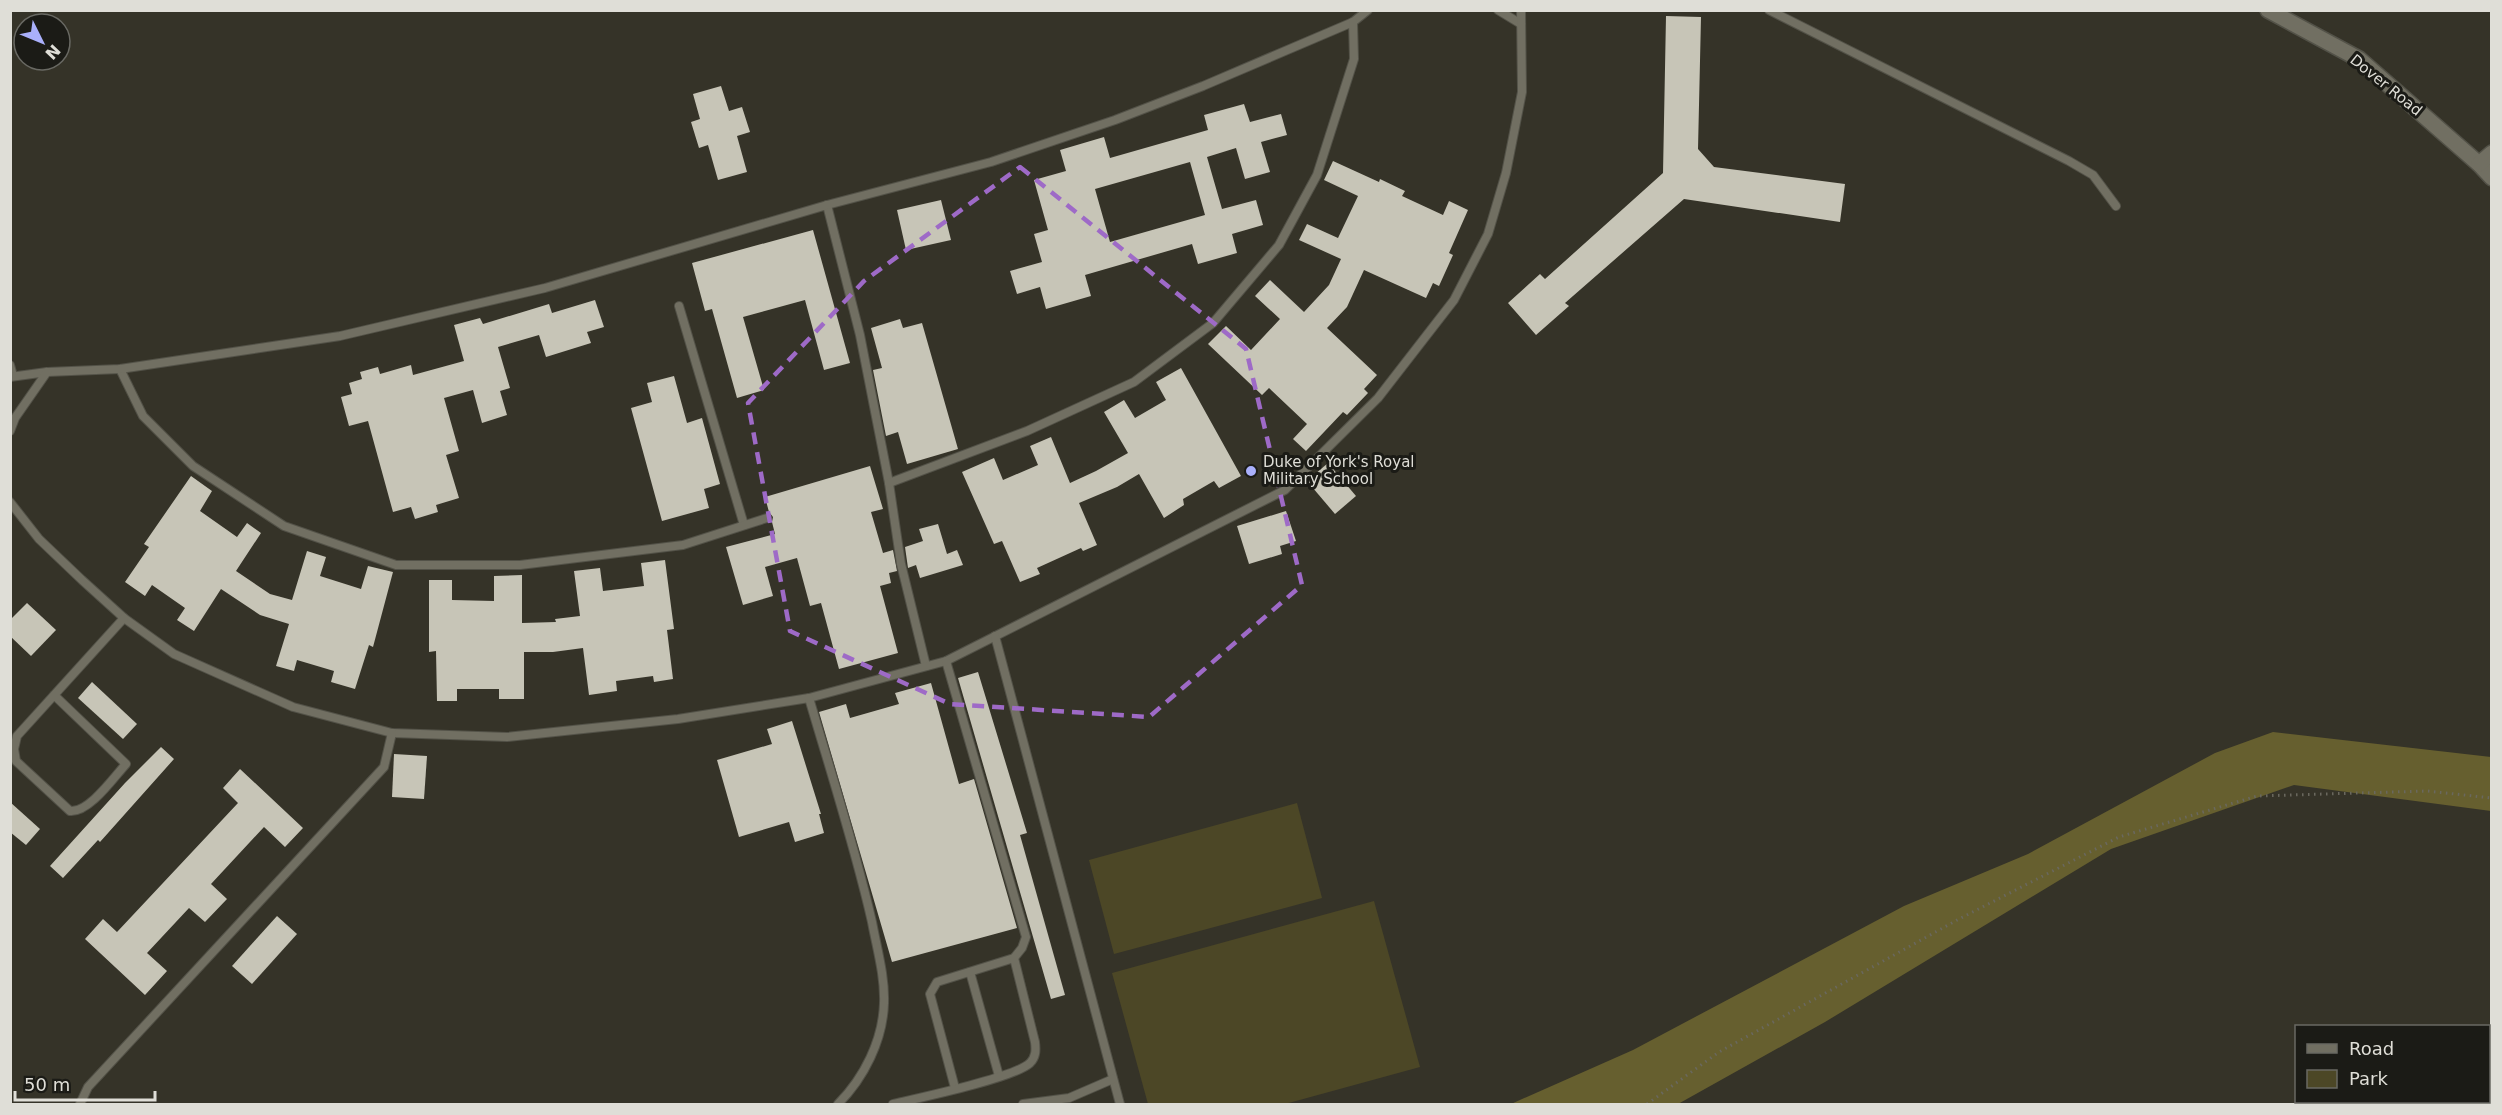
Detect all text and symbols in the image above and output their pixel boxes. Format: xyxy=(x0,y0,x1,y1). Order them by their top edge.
north arrow xyxy=(12,12,72,72)
text: N xyxy=(41,41,64,63)
street label: Dover Road xyxy=(2346,50,2426,120)
place label: Duke of York's Royal Military School xyxy=(1263,453,1415,488)
marker: Duke of York's Royal Military School xyxy=(1244,464,1258,478)
legend xyxy=(2295,1025,2490,1103)
text: Road xyxy=(2349,1038,2394,1059)
scale bar xyxy=(15,1064,154,1102)
text: Park xyxy=(2349,1068,2388,1089)
text: 50 m xyxy=(24,1074,70,1095)

